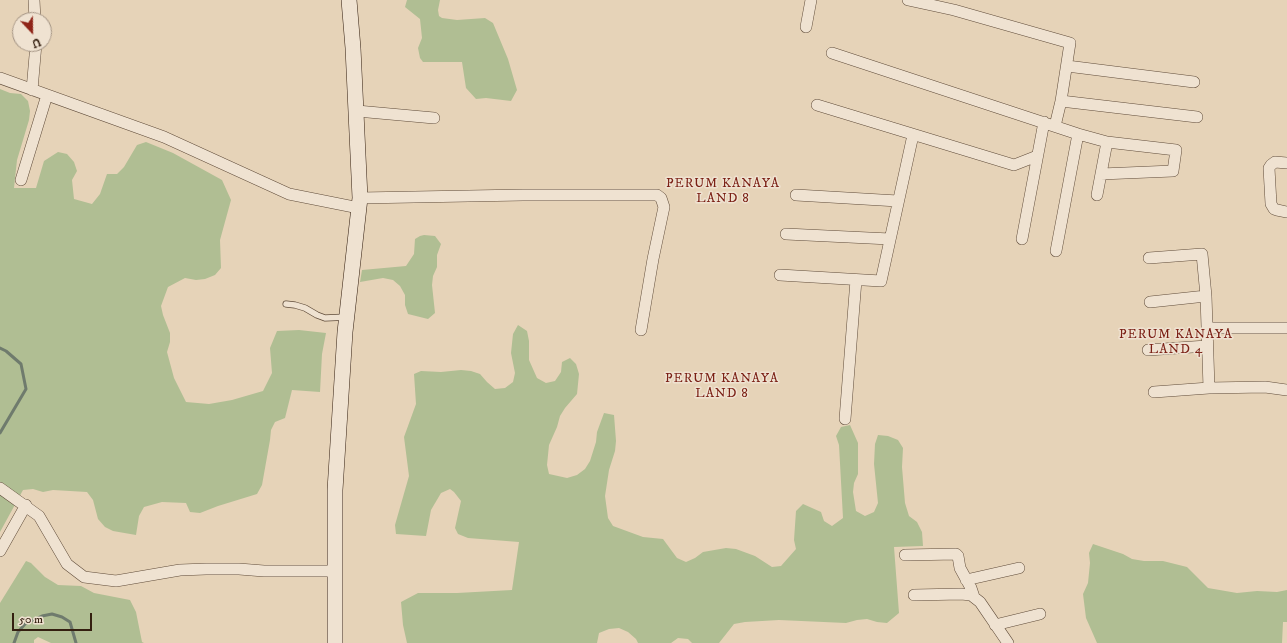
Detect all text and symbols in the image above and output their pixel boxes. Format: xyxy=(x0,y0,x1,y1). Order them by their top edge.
north arrow xyxy=(12,12,52,52)
text: U xyxy=(30,34,43,50)
district label: PERUM KANAYA LAND 8 xyxy=(666,176,780,207)
district label: PERUM KANAYA LAND 4 xyxy=(1119,327,1233,358)
district label: PERUM KANAYA LAND 8 xyxy=(665,371,779,402)
scale bar xyxy=(14,605,94,631)
text: 50 m xyxy=(19,612,43,627)

